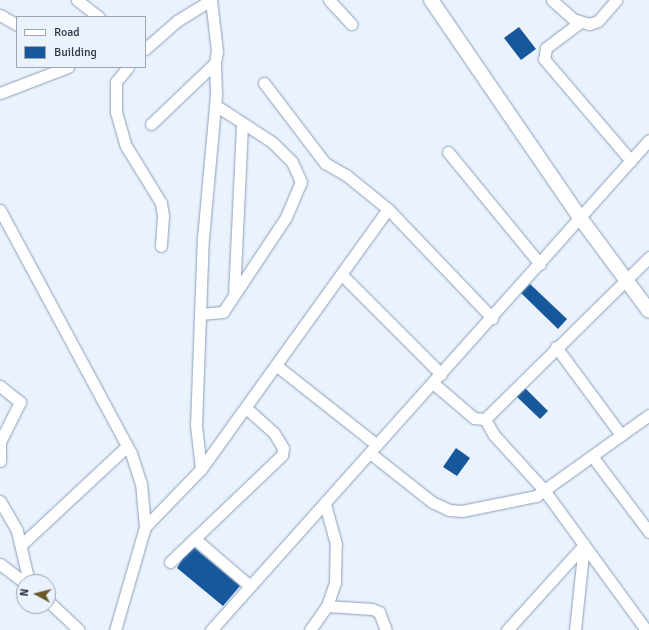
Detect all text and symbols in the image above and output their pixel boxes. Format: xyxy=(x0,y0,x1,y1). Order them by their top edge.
legend xyxy=(16,16,146,68)
text: Road xyxy=(54,25,80,40)
text: Building xyxy=(54,45,97,60)
north arrow xyxy=(16,574,56,614)
text: N xyxy=(18,588,32,597)

